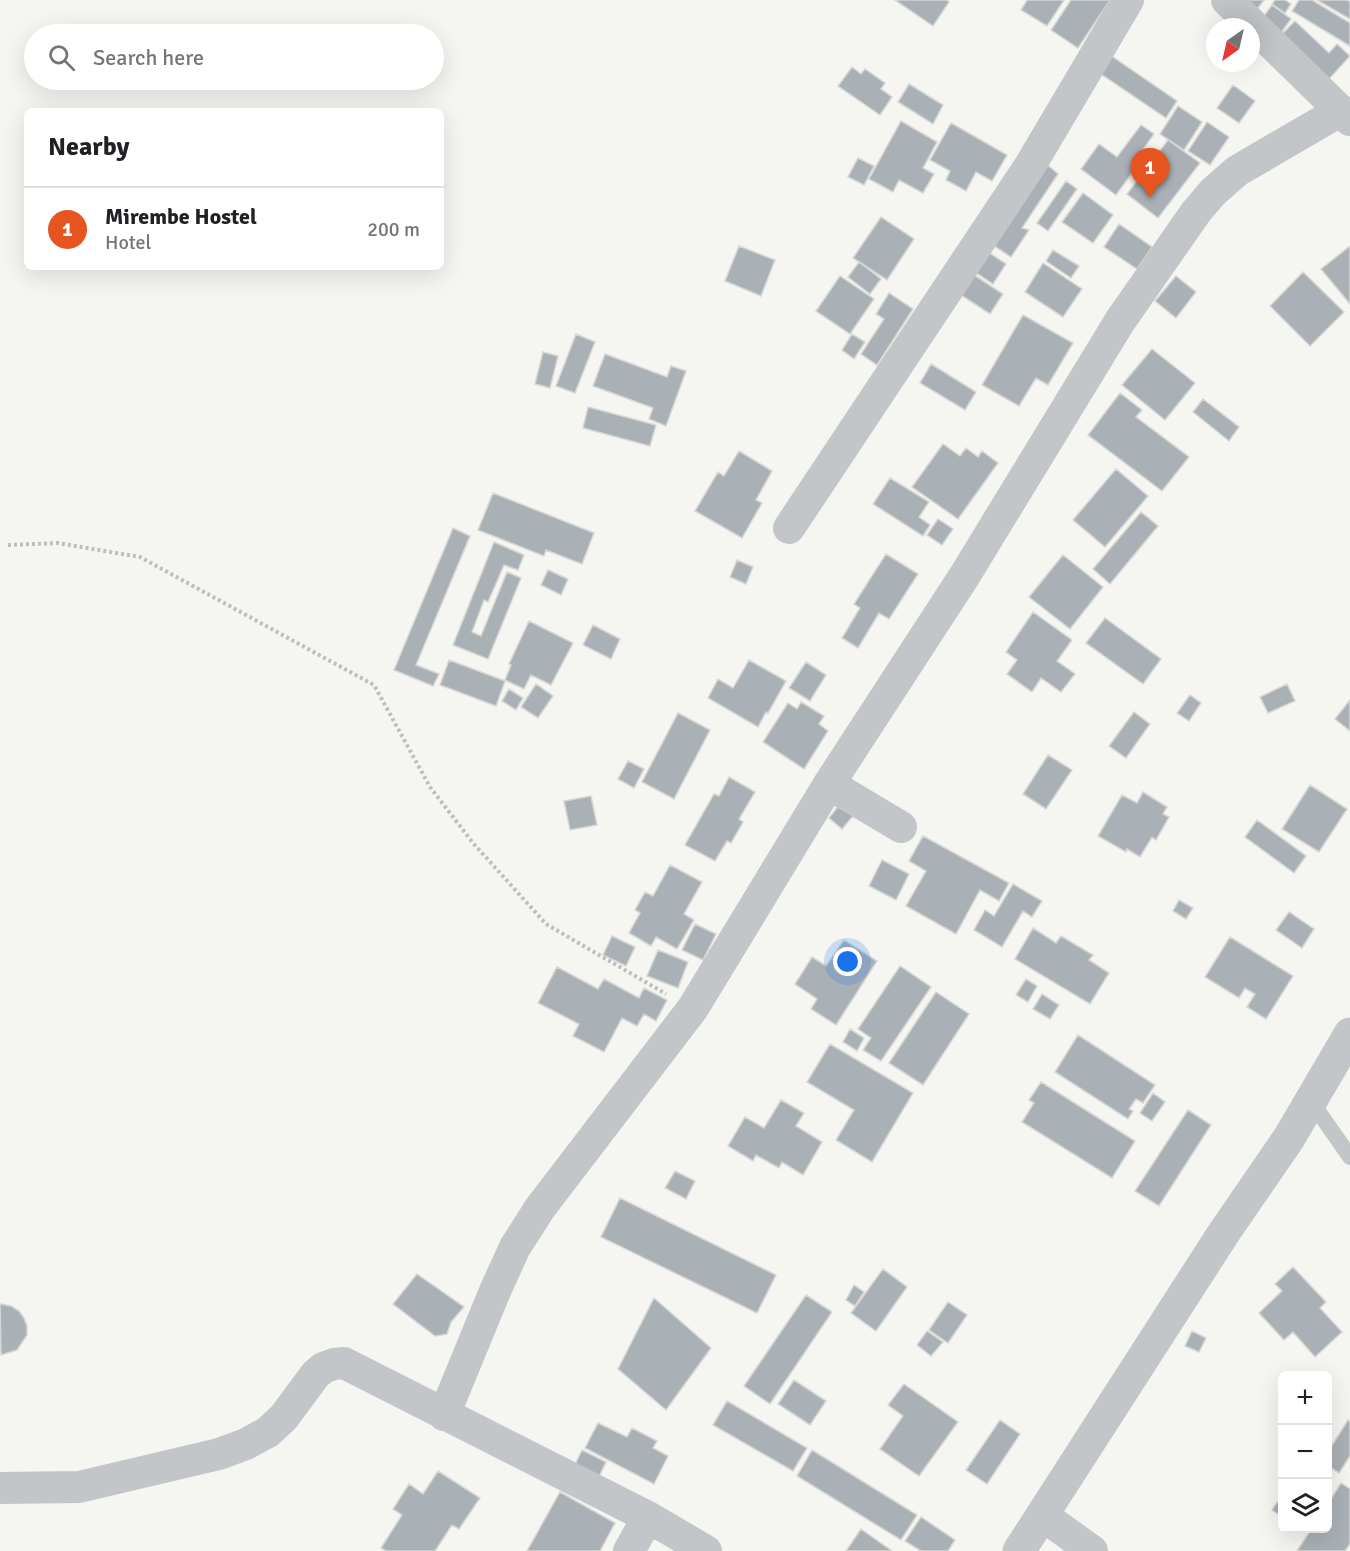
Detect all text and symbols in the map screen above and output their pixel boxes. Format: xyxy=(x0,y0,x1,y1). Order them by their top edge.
north arrow xyxy=(1206,18,1260,72)
search box xyxy=(24,24,444,90)
icon: search xyxy=(45,41,78,74)
text: Search here xyxy=(93,44,204,71)
text: Nearby xyxy=(48,131,129,163)
pin: 1 xyxy=(1130,148,1170,198)
text: Mirembe Hostel xyxy=(105,203,257,230)
text: 1 xyxy=(62,217,73,242)
text: 200 m xyxy=(367,217,420,242)
text: Hotel xyxy=(105,230,151,255)
your location xyxy=(833,947,862,976)
map controls xyxy=(1278,1371,1332,1533)
button: + xyxy=(1278,1371,1332,1425)
button: − xyxy=(1278,1425,1332,1479)
button: layers xyxy=(1278,1479,1332,1533)

